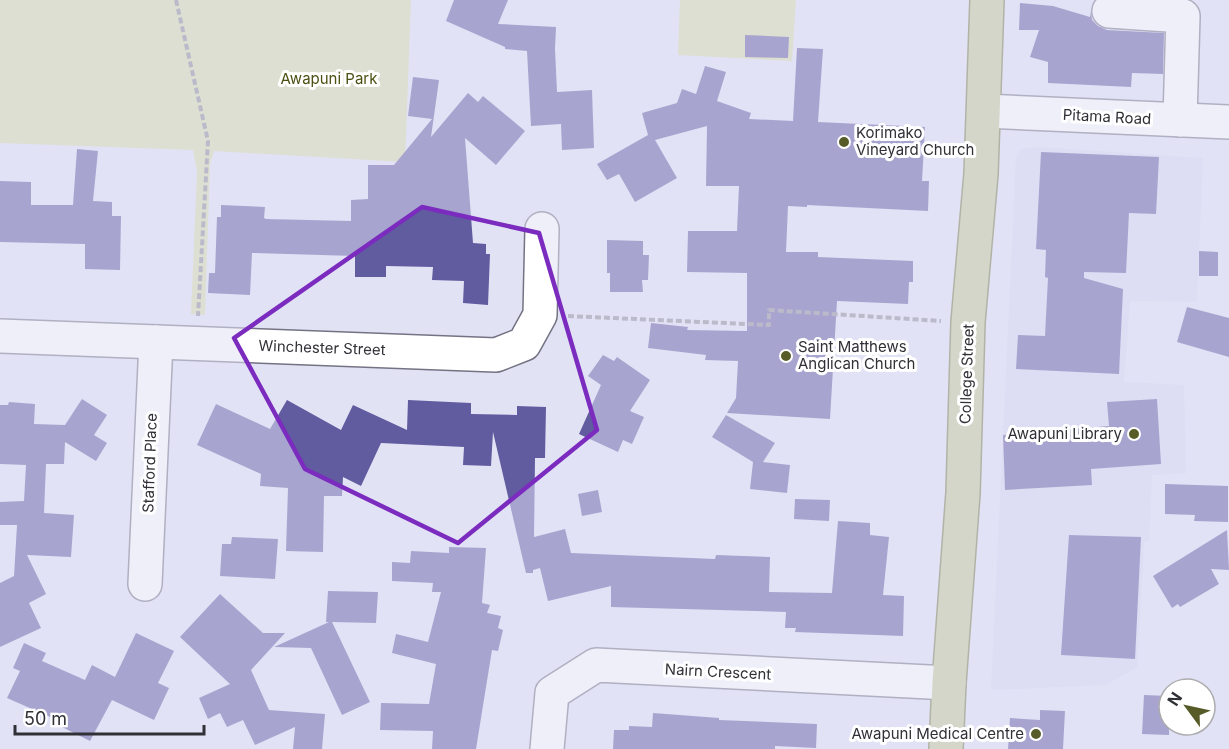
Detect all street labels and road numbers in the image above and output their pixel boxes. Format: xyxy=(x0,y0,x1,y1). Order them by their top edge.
street label: Pitama Road xyxy=(1062,105,1152,128)
street label: College Street xyxy=(955,323,978,425)
street label: Winchester Street xyxy=(258,336,386,359)
street label: Stafford Place xyxy=(138,413,161,513)
street label: Nairn Crescent xyxy=(664,659,772,684)

